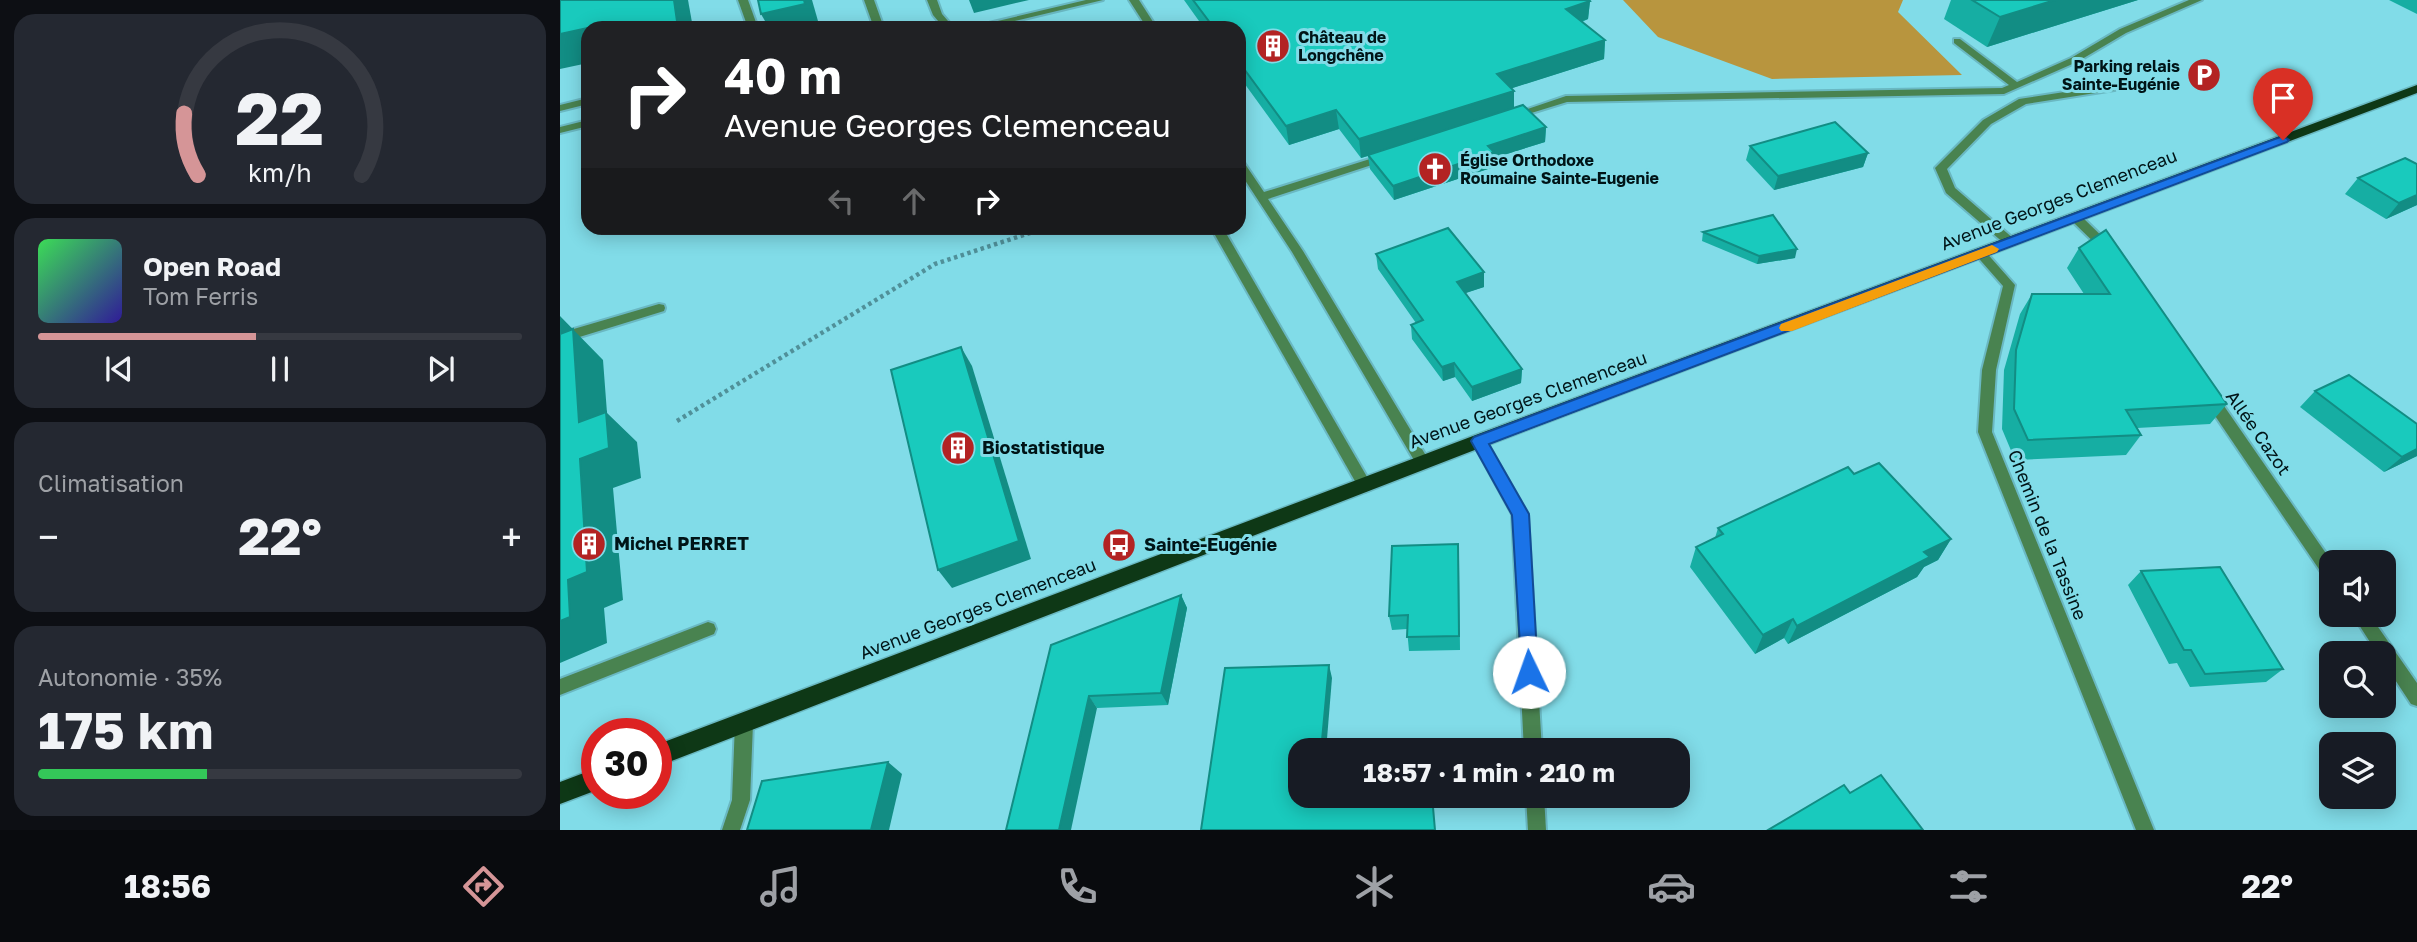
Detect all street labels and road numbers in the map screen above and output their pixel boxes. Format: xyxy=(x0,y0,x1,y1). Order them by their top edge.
street label: Avenue Georges Clemenceau xyxy=(1937,144,2180,254)
street label: Avenue Georges Clemenceau xyxy=(1406,346,1650,452)
street label: Allée Cazot xyxy=(2222,386,2296,479)
street label: Chemin de la Tassine xyxy=(2004,446,2092,623)
street label: Avenue Georges Clemenceau xyxy=(856,553,1099,663)

